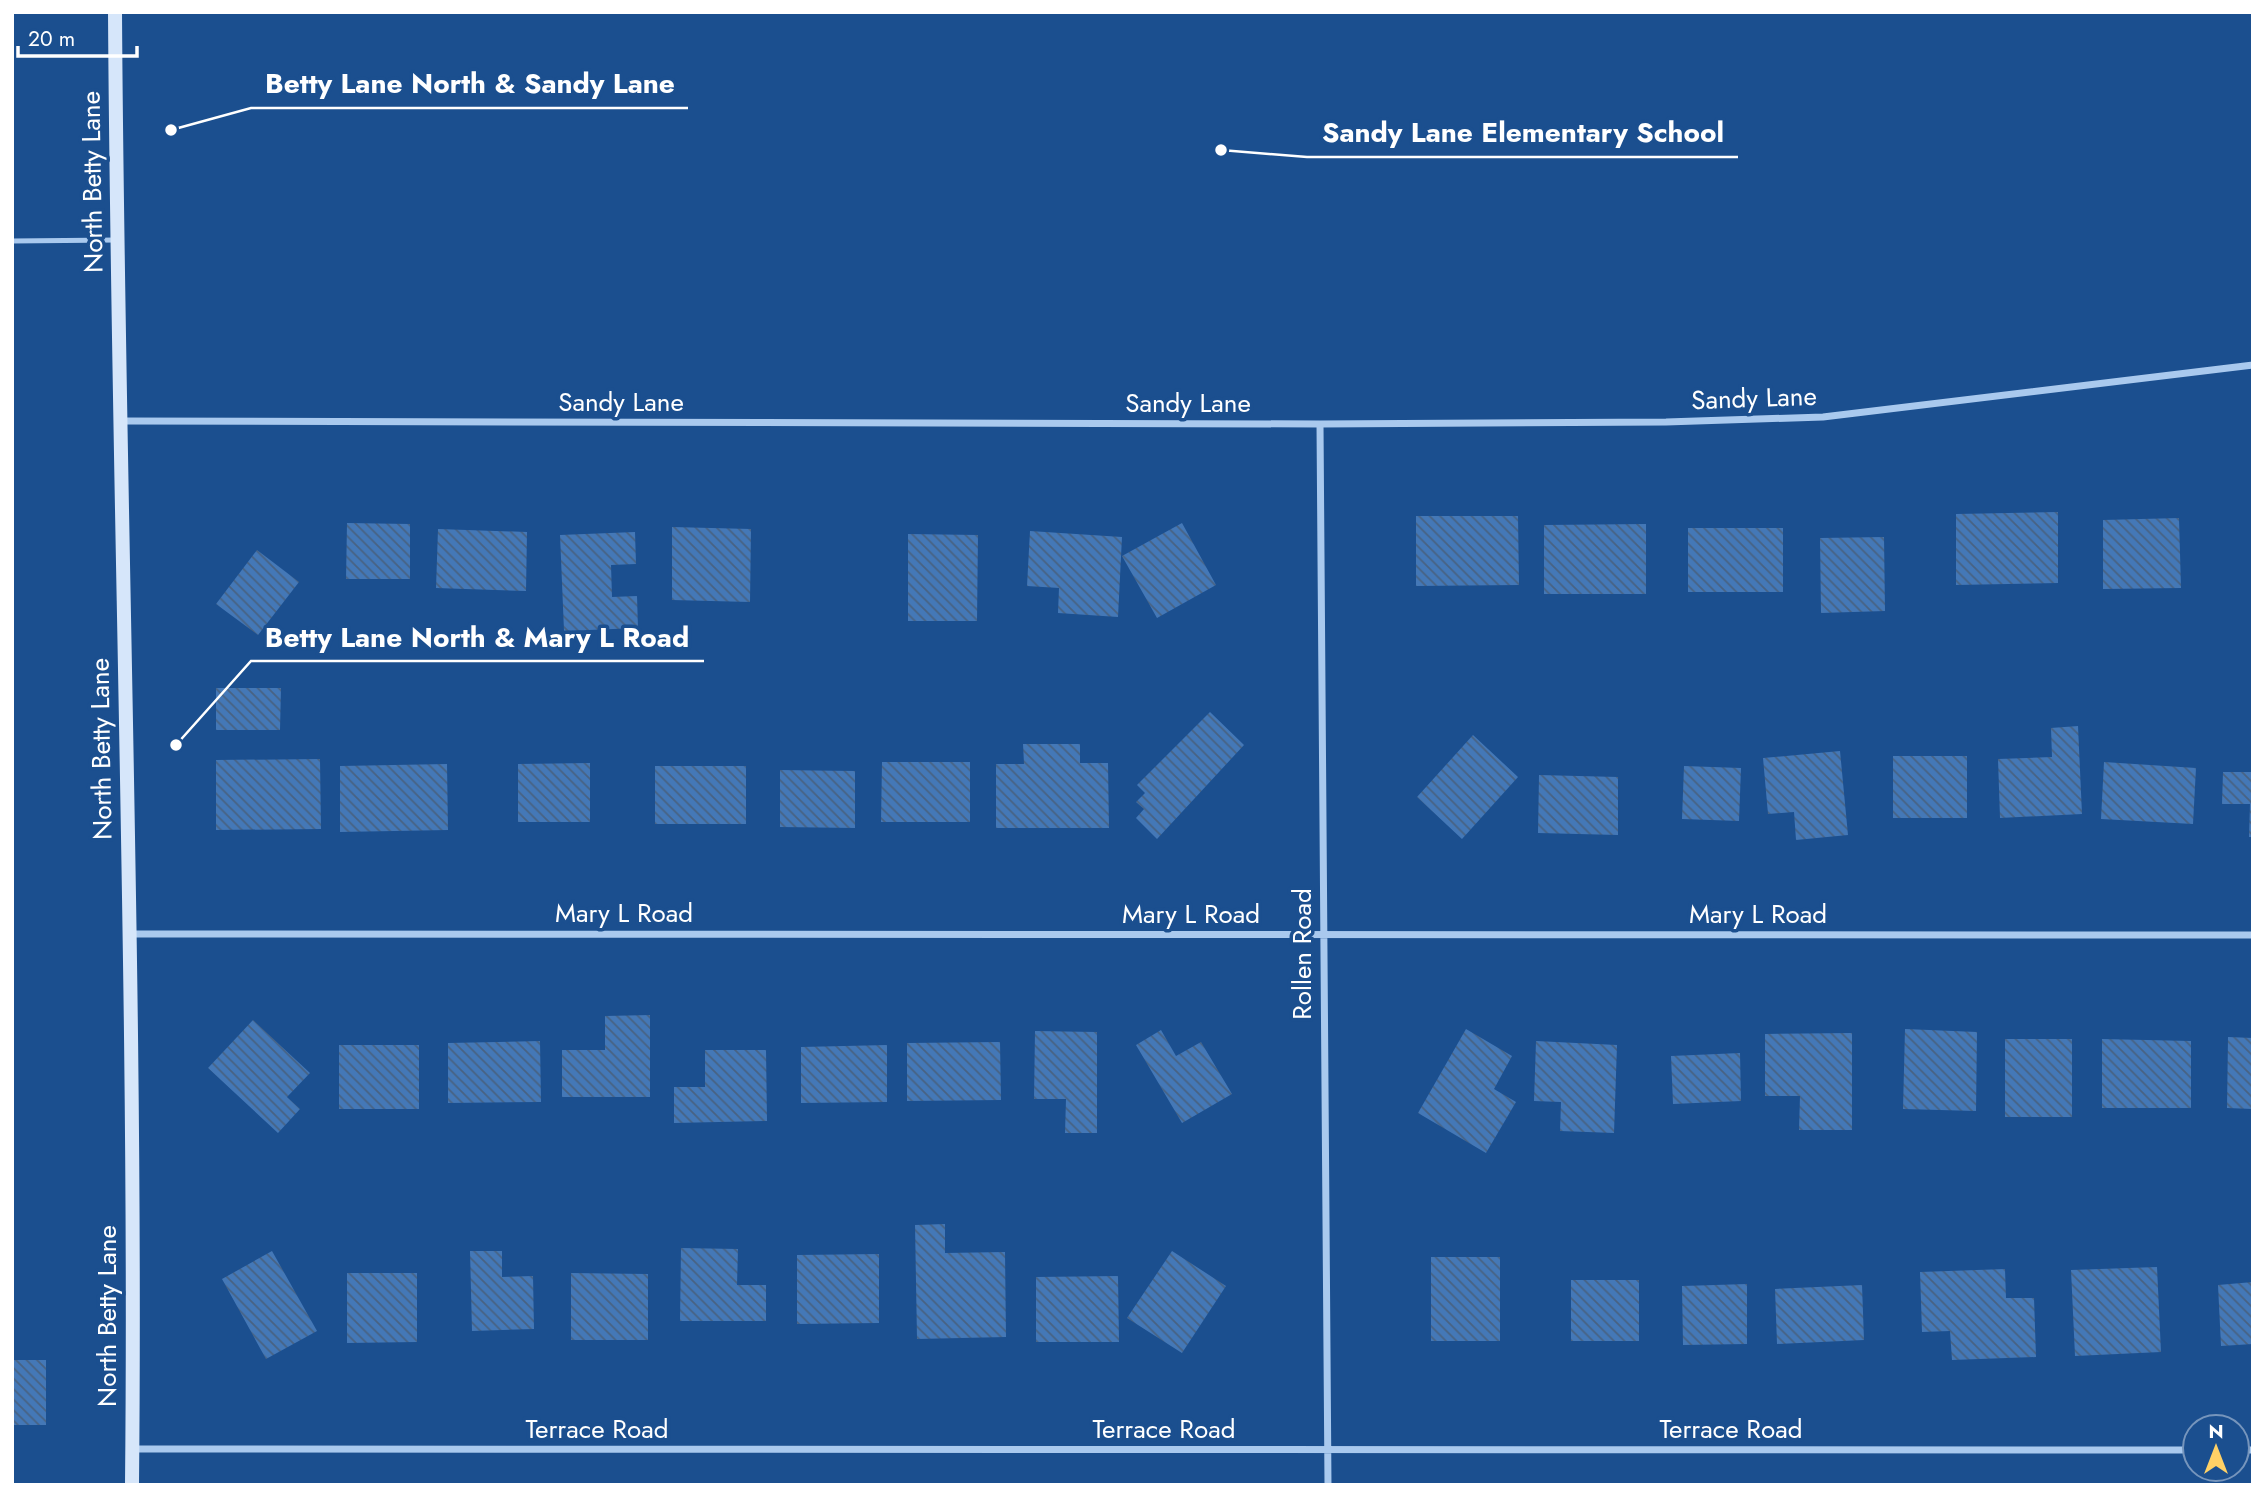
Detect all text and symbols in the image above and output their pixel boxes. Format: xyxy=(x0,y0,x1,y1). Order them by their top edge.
scale bar xyxy=(18,14,136,58)
text: 20 m xyxy=(28,24,75,54)
callout: Betty Lane North & Sandy Lane xyxy=(251,59,688,108)
text: Betty Lane North & Sandy Lane xyxy=(265,63,675,104)
street label: North Betty Lane xyxy=(71,91,113,273)
callout: Sandy Lane Elementary School xyxy=(1307,108,1738,157)
text: Sandy Lane Elementary School xyxy=(1322,112,1724,153)
street label: Sandy Lane xyxy=(1691,377,1817,419)
street label: Sandy Lane xyxy=(558,383,684,421)
street label: Sandy Lane xyxy=(1125,384,1251,422)
callout: Betty Lane North & Mary L Road xyxy=(251,612,704,661)
text: Betty Lane North & Mary L Road xyxy=(265,617,689,658)
street label: North Betty Lane xyxy=(80,658,122,840)
street label: Rollen Road xyxy=(1283,888,1321,1020)
street label: Mary L Road xyxy=(555,894,693,932)
street label: Mary L Road xyxy=(1122,895,1260,933)
street label: Mary L Road xyxy=(1689,895,1827,933)
street label: North Betty Lane xyxy=(88,1225,126,1407)
street label: Terrace Road xyxy=(526,1410,668,1448)
street label: Terrace Road xyxy=(1093,1410,1235,1448)
street label: Terrace Road xyxy=(1660,1410,1802,1448)
north arrow xyxy=(2181,1413,2251,1483)
text: N xyxy=(2208,1418,2224,1445)

